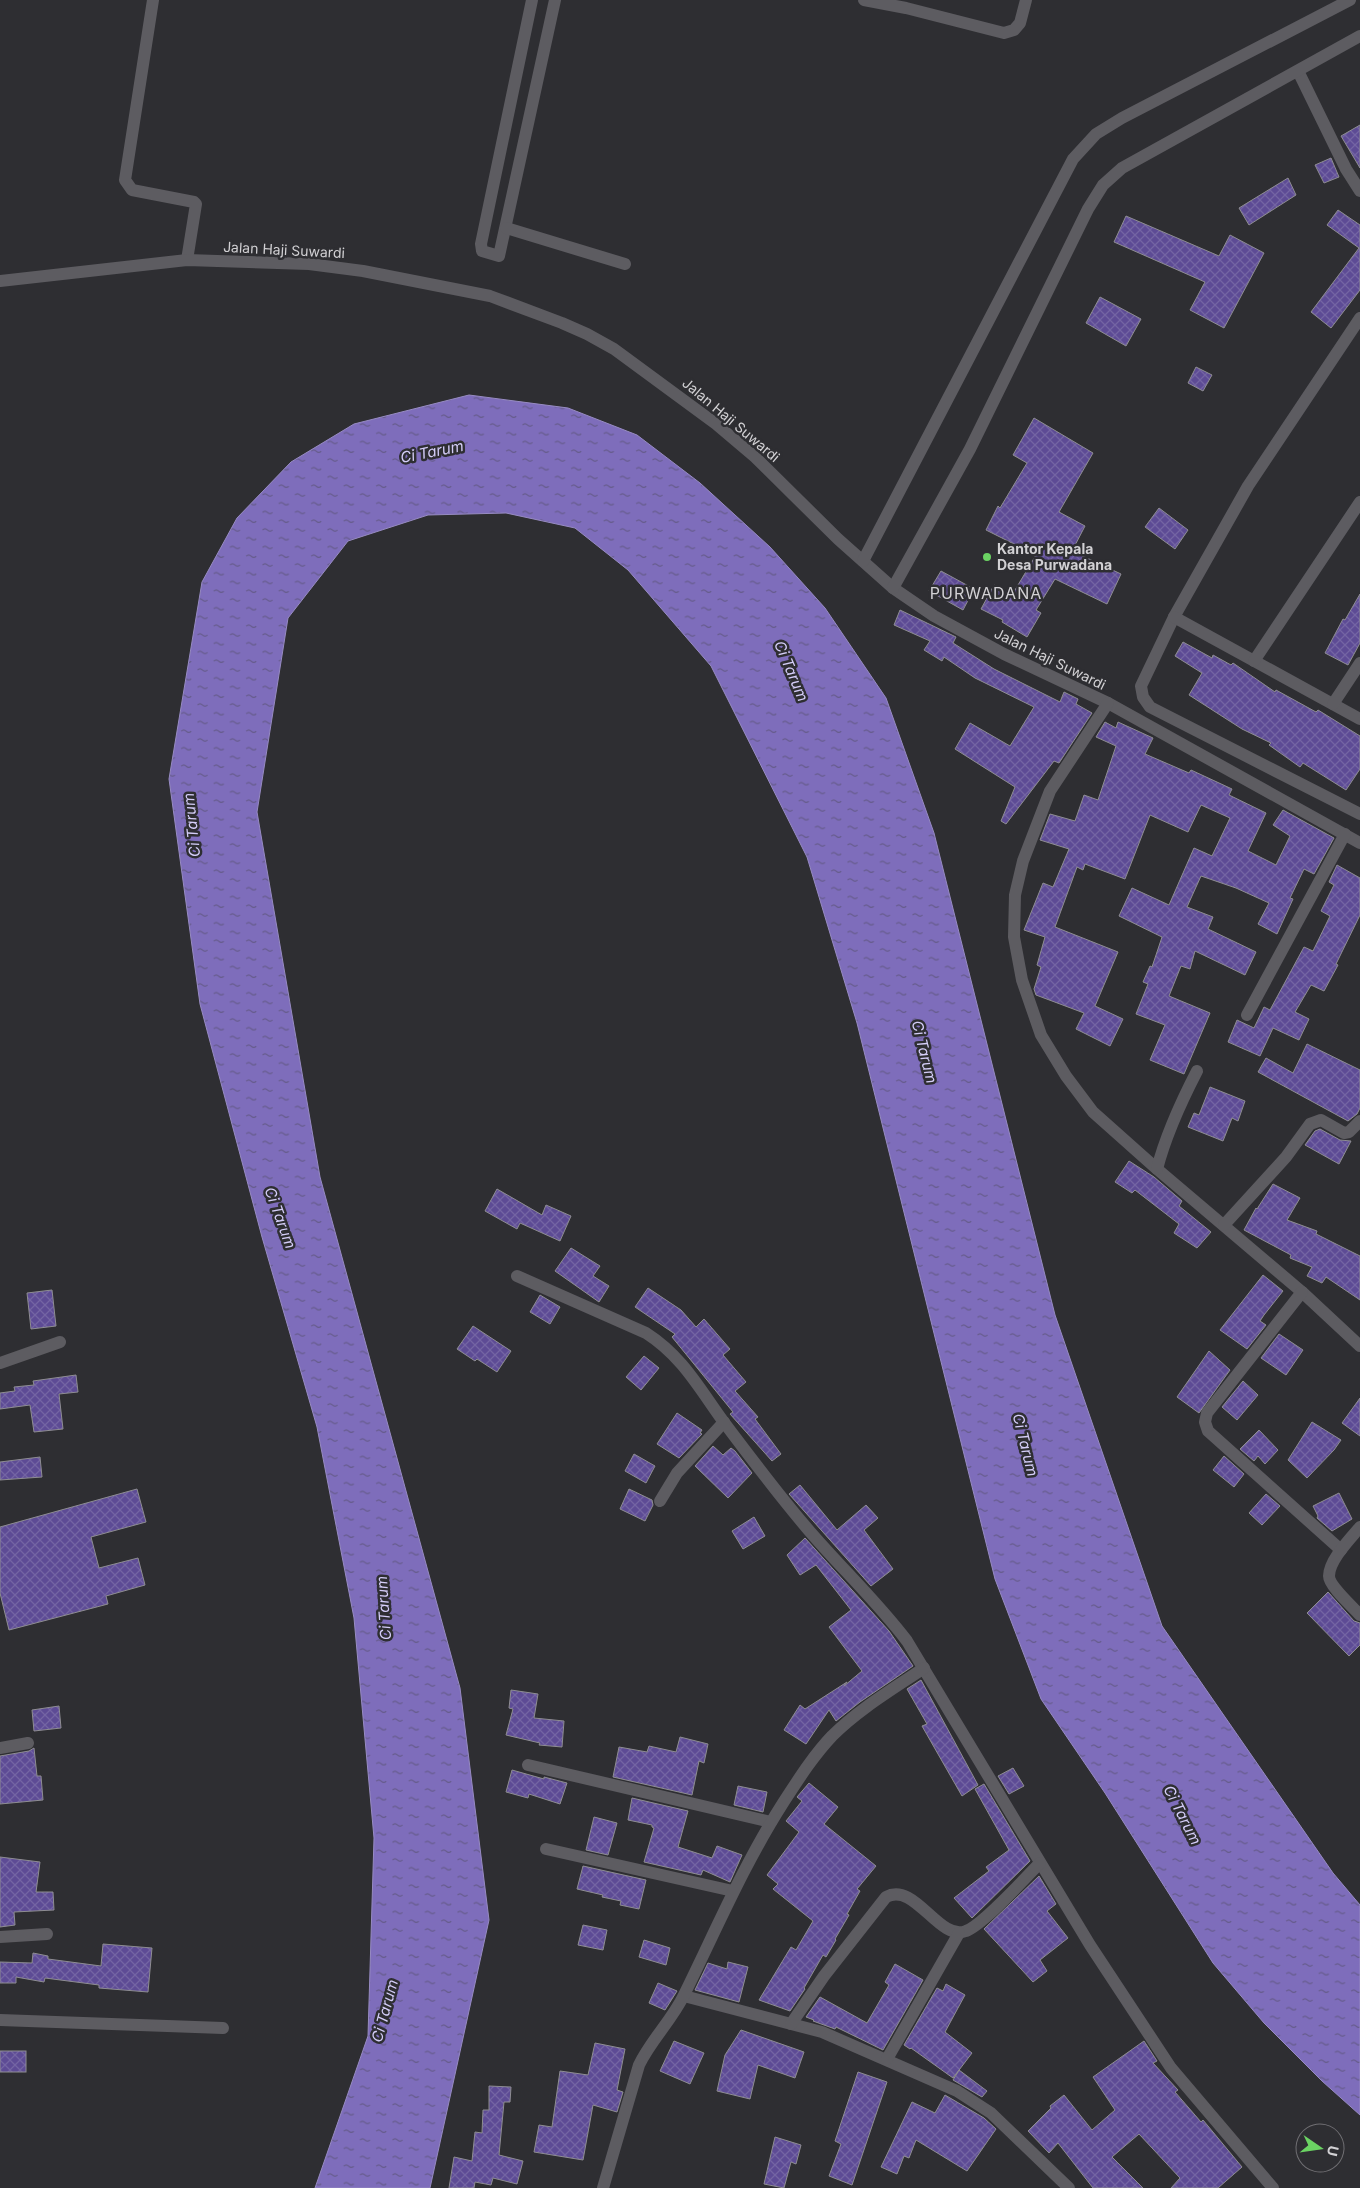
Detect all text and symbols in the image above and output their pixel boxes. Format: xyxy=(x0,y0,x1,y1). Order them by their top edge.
street label: Jalan Haji Suwardi xyxy=(223,238,345,261)
street label: Jalan Haji Suwardi xyxy=(679,374,783,465)
water label: Ci Tarum xyxy=(399,436,465,467)
place label: Kantor Kepala Desa Purwadana xyxy=(997,540,1112,573)
marker: Kantor Kepala Desa Purwadana xyxy=(981,551,993,563)
district label: PURWADANA xyxy=(930,583,1042,603)
street label: Jalan Haji Suwardi xyxy=(992,624,1109,693)
water label: Ci Tarum xyxy=(770,638,813,704)
water label: Ci Tarum xyxy=(179,792,204,858)
water label: Ci Tarum xyxy=(907,1018,941,1085)
water label: Ci Tarum xyxy=(261,1184,300,1251)
water label: Ci Tarum xyxy=(1008,1411,1042,1478)
water label: Ci Tarum xyxy=(372,1575,395,1641)
water label: Ci Tarum xyxy=(1159,1782,1205,1848)
water label: Ci Tarum xyxy=(367,1977,402,2044)
north arrow xyxy=(1295,2123,1345,2173)
text: U xyxy=(1324,2144,1343,2158)

